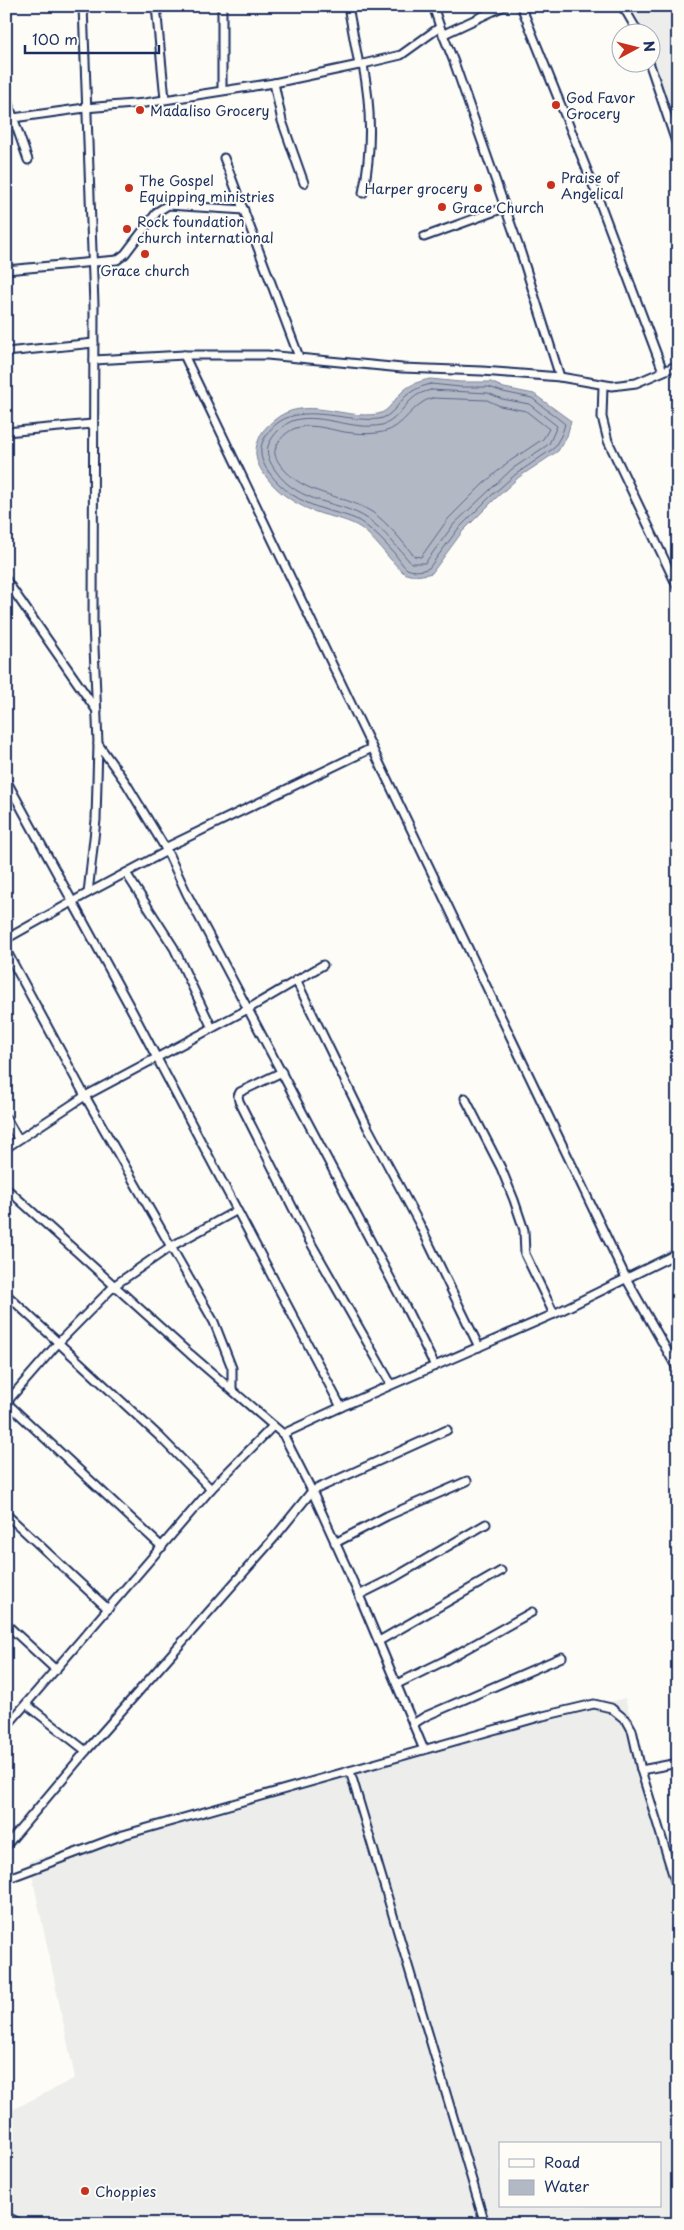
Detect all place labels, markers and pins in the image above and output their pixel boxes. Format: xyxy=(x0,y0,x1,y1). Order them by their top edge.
place label: God Favor Grocery xyxy=(566,87,635,124)
marker: God Favor Grocery xyxy=(550,99,562,111)
place label: Madaliso Grocery xyxy=(150,100,270,121)
marker: Madaliso Grocery xyxy=(134,104,146,116)
place label: Praise of Angelical xyxy=(561,167,624,204)
place label: The Gospel Equipping ministries xyxy=(139,170,274,207)
place label: Harper grocery xyxy=(364,178,468,199)
marker: Praise of Angelical xyxy=(545,179,557,191)
marker: The Gospel Equipping ministries xyxy=(123,182,135,194)
marker: Harper grocery xyxy=(472,182,484,194)
place label: Grace Church xyxy=(452,197,544,218)
marker: Grace Church xyxy=(436,201,448,213)
place label: Rock foundation church international xyxy=(137,211,274,248)
marker: Rock foundation church international xyxy=(121,223,133,235)
marker: Grace church xyxy=(139,248,151,260)
place label: Grace church xyxy=(100,260,190,281)
place label: Choppies xyxy=(95,2181,156,2202)
marker: Choppies xyxy=(79,2185,91,2197)

